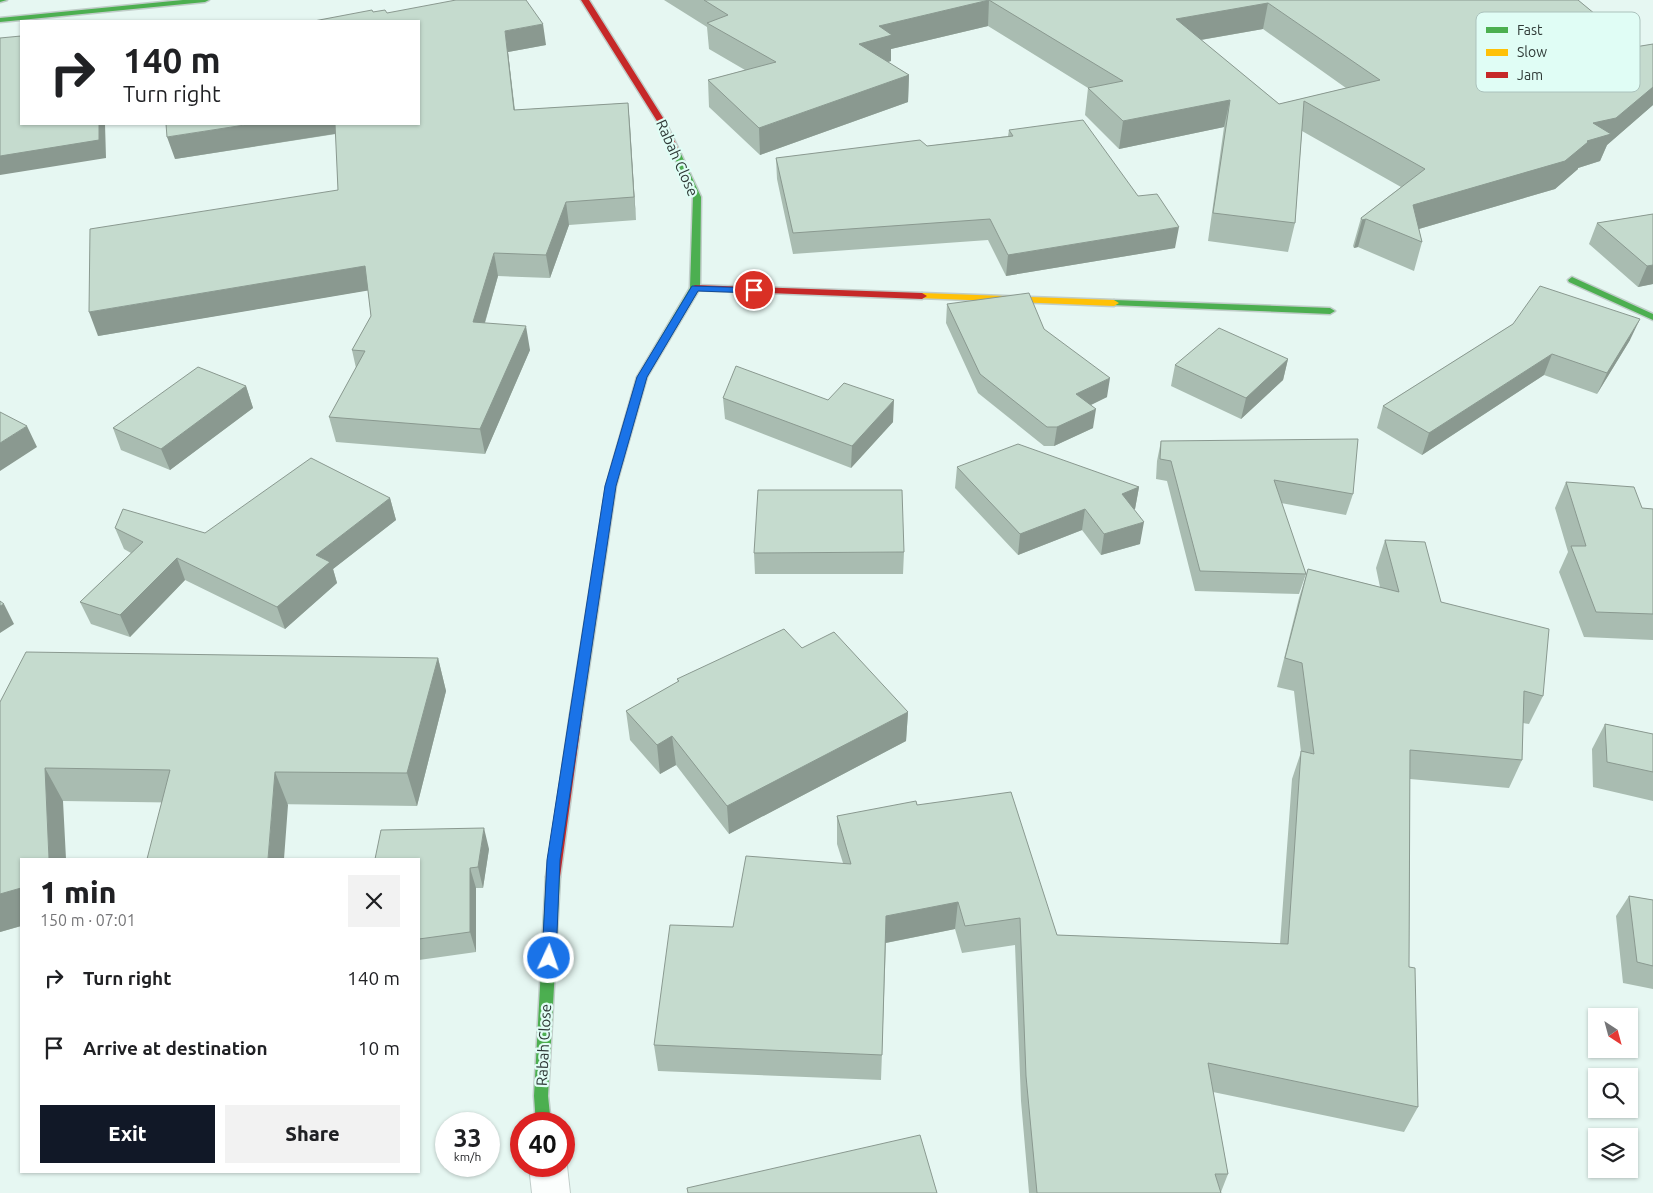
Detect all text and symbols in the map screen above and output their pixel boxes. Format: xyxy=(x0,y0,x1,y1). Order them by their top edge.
legend xyxy=(1476,12,1640,92)
text: Fast xyxy=(1517,22,1543,38)
icon: right xyxy=(40,40,105,105)
text: 140 m xyxy=(123,40,221,80)
text: Slow xyxy=(1517,44,1547,60)
text: Jam xyxy=(1517,67,1543,83)
text: Turn right xyxy=(123,81,221,106)
street label: Rabah Close xyxy=(653,117,702,199)
pin xyxy=(733,269,775,311)
icon: arrive xyxy=(740,276,768,304)
text: 1 min xyxy=(40,875,116,909)
button: close xyxy=(348,875,400,927)
text: 150 m · 07:01 xyxy=(40,911,136,929)
position arrow xyxy=(522,931,574,983)
icon: right xyxy=(40,964,68,992)
text: Turn right xyxy=(83,967,171,989)
text: 140 m xyxy=(347,967,400,989)
street label: Rabah Close xyxy=(533,1003,554,1086)
north arrow xyxy=(1588,1008,1638,1058)
map controls xyxy=(1588,1008,1638,1178)
icon: arrive xyxy=(40,1034,68,1062)
text: Arrive at destination xyxy=(83,1037,268,1059)
text: 10 m xyxy=(358,1037,400,1059)
button: search xyxy=(1588,1068,1638,1118)
button: Exit xyxy=(40,1105,215,1163)
button: Share xyxy=(225,1105,400,1163)
speed limit sign: 40 xyxy=(510,1112,575,1177)
text: 33 xyxy=(453,1124,482,1152)
button: layers xyxy=(1588,1128,1638,1178)
text: km/h xyxy=(454,1150,481,1163)

